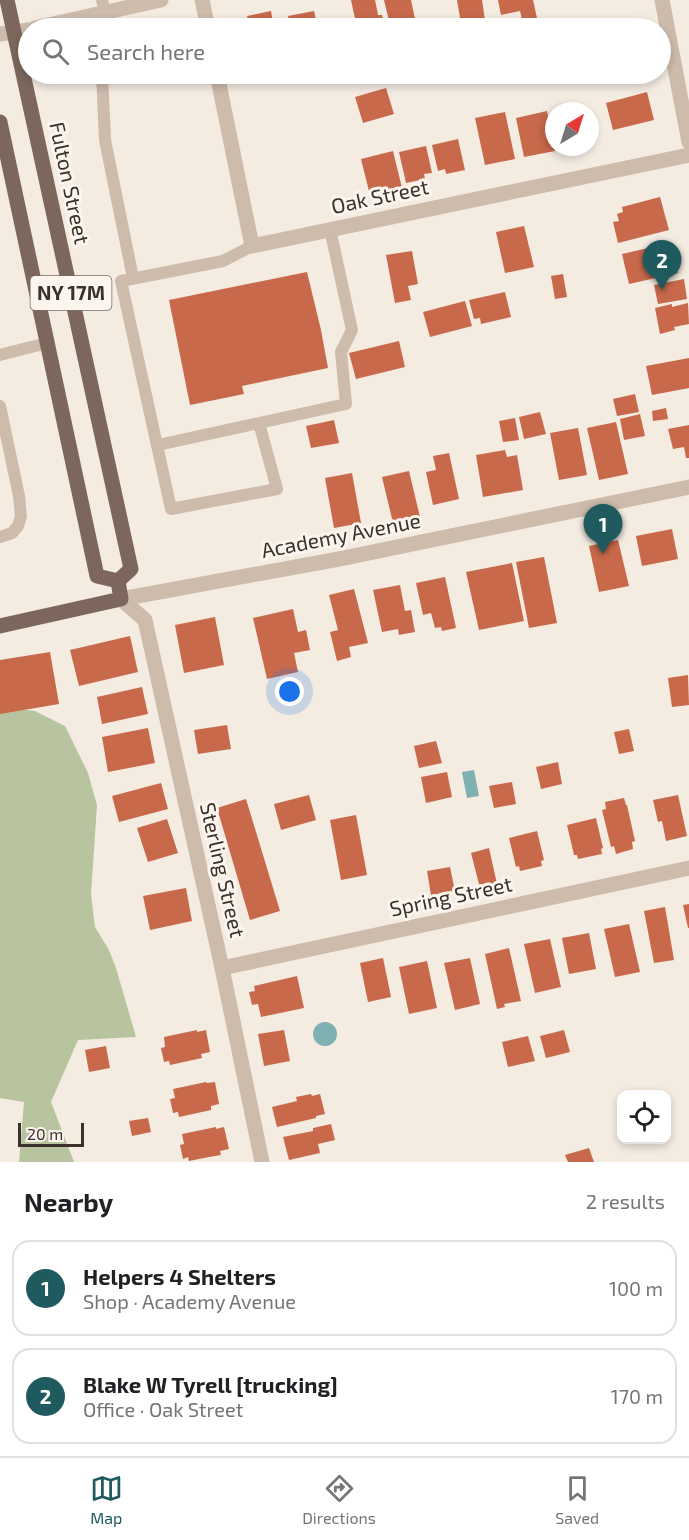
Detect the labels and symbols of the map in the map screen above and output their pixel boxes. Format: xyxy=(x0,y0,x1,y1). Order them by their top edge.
north arrow xyxy=(545,102,599,156)
street label: Fulton Street xyxy=(45,119,96,246)
street label: Oak Street xyxy=(329,173,431,218)
pin: 2 xyxy=(642,240,682,290)
road number: NY 17M xyxy=(31,276,112,310)
pin: 1 xyxy=(584,504,622,554)
street label: Academy Avenue xyxy=(259,507,422,562)
your location xyxy=(275,677,304,706)
street label: Sterling Street xyxy=(196,800,251,940)
street label: Spring Street xyxy=(387,870,514,921)
scale bar xyxy=(18,1120,84,1148)

